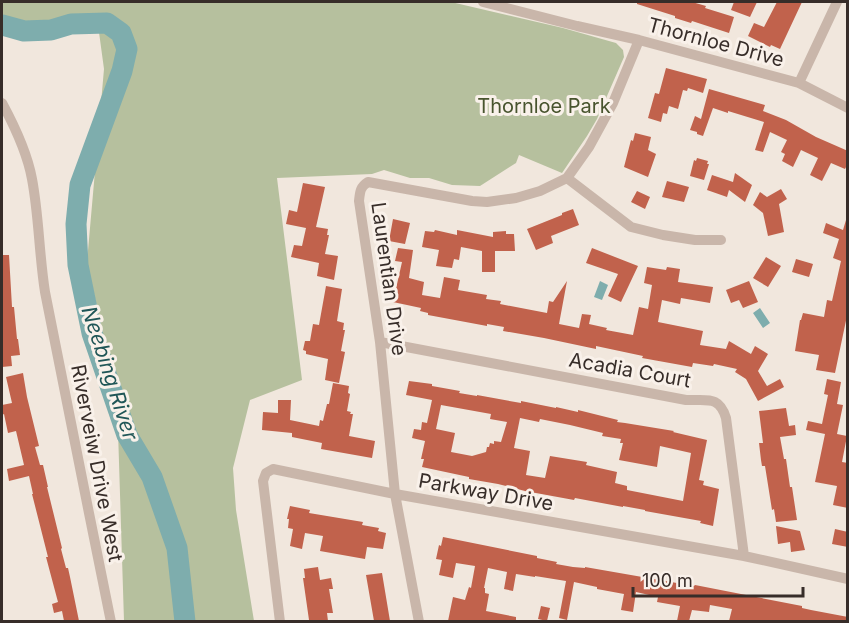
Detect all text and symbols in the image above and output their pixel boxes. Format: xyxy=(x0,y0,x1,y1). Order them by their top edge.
street label: Thornloe Drive xyxy=(645,12,787,72)
park label: Thornloe Park xyxy=(477,94,611,118)
street label: Laurentian Drive xyxy=(366,201,412,357)
water label: Neebing River xyxy=(77,303,144,444)
street label: Acadia Court xyxy=(567,347,693,393)
street label: Riverveiw Drive West xyxy=(66,362,128,564)
street label: Parkway Drive xyxy=(417,468,555,516)
scale bar xyxy=(633,560,802,598)
text: 100 m xyxy=(642,570,693,591)

